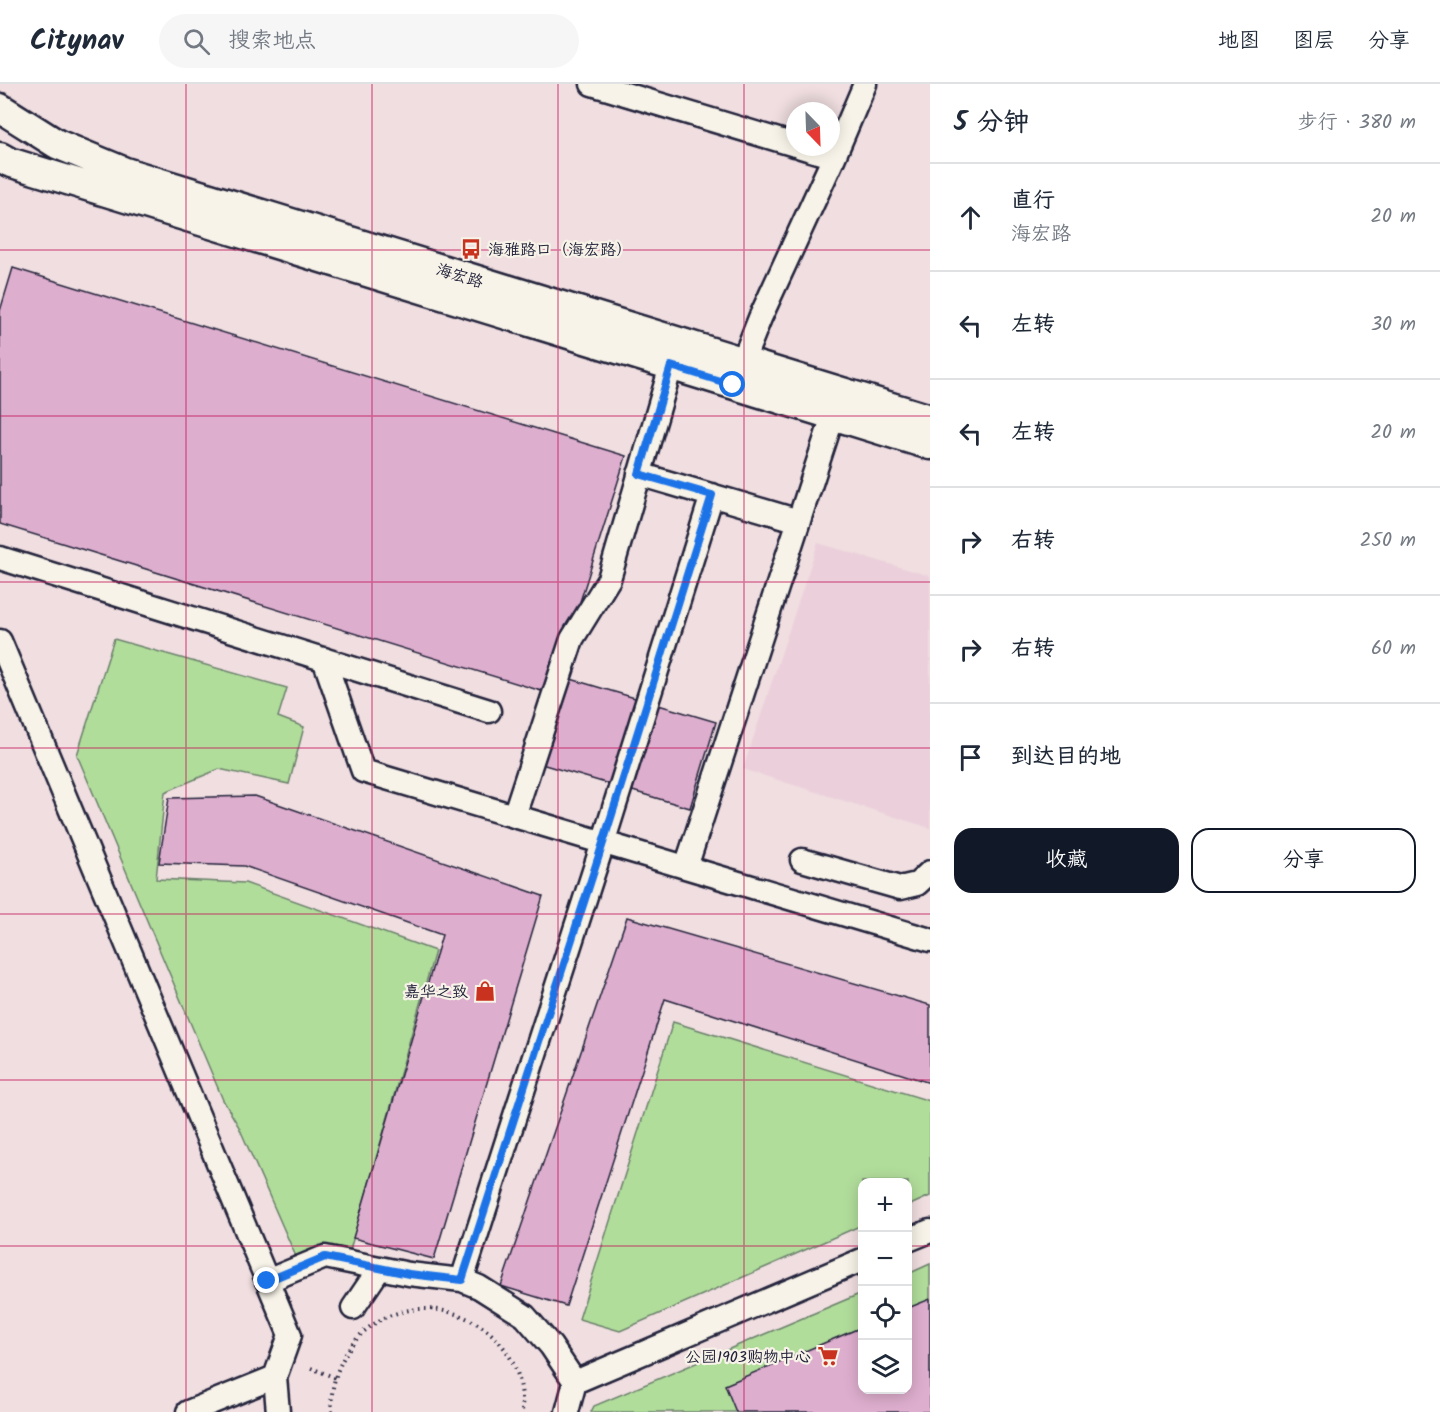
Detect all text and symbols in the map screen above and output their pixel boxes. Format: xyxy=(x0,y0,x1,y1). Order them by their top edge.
search box xyxy=(159,14,579,68)
text: Citynav xyxy=(30,19,123,64)
text: 搜索地点 xyxy=(228,24,316,59)
icon: search xyxy=(180,25,213,58)
text: 地图 xyxy=(1218,25,1260,58)
text: 图层 xyxy=(1293,25,1335,58)
text: 分享 xyxy=(1368,25,1410,58)
north arrow xyxy=(786,102,840,156)
text: 5 分钟 xyxy=(954,102,1029,144)
text: 步行 · 380 m xyxy=(1298,107,1416,139)
text: 直行 xyxy=(1011,184,1055,219)
icon: ahead xyxy=(954,201,987,234)
text: 20 m xyxy=(1370,201,1416,233)
text: 海宏路 xyxy=(1011,219,1071,251)
bus stop icon: 海雅路口（海宏路） xyxy=(459,237,483,261)
place label: 海雅路口（海宏路） xyxy=(488,238,632,263)
street label: 海宏路 xyxy=(433,257,486,295)
text: 左转 xyxy=(1011,308,1055,343)
icon: left xyxy=(954,309,987,342)
text: 30 m xyxy=(1371,309,1416,341)
route start xyxy=(719,371,745,397)
text: 左转 xyxy=(1011,416,1055,451)
icon: left xyxy=(954,417,987,450)
text: 20 m xyxy=(1370,417,1416,449)
text: 右转 xyxy=(1011,524,1055,559)
icon: right xyxy=(954,525,987,558)
text: 250 m xyxy=(1360,525,1416,557)
text: 右转 xyxy=(1011,632,1055,667)
icon: right xyxy=(954,633,987,666)
text: 60 m xyxy=(1371,633,1416,665)
text: 到达目的地 xyxy=(1011,740,1121,775)
icon: arrive xyxy=(954,741,987,774)
button: 收藏 xyxy=(954,828,1179,893)
button: 分享 xyxy=(1191,828,1416,893)
shop icon: 嘉华之致 xyxy=(473,979,497,1003)
place label: 嘉华之致 xyxy=(404,980,468,1005)
map controls xyxy=(858,1178,912,1394)
button: + xyxy=(858,1178,912,1232)
button: − xyxy=(858,1232,912,1286)
route end xyxy=(253,1267,279,1293)
button: locate xyxy=(858,1286,912,1340)
button: layers xyxy=(858,1340,912,1394)
supermarket icon: 公园1903购物中心 xyxy=(816,1344,840,1368)
place label: 公园1903购物中心 xyxy=(685,1345,811,1370)

